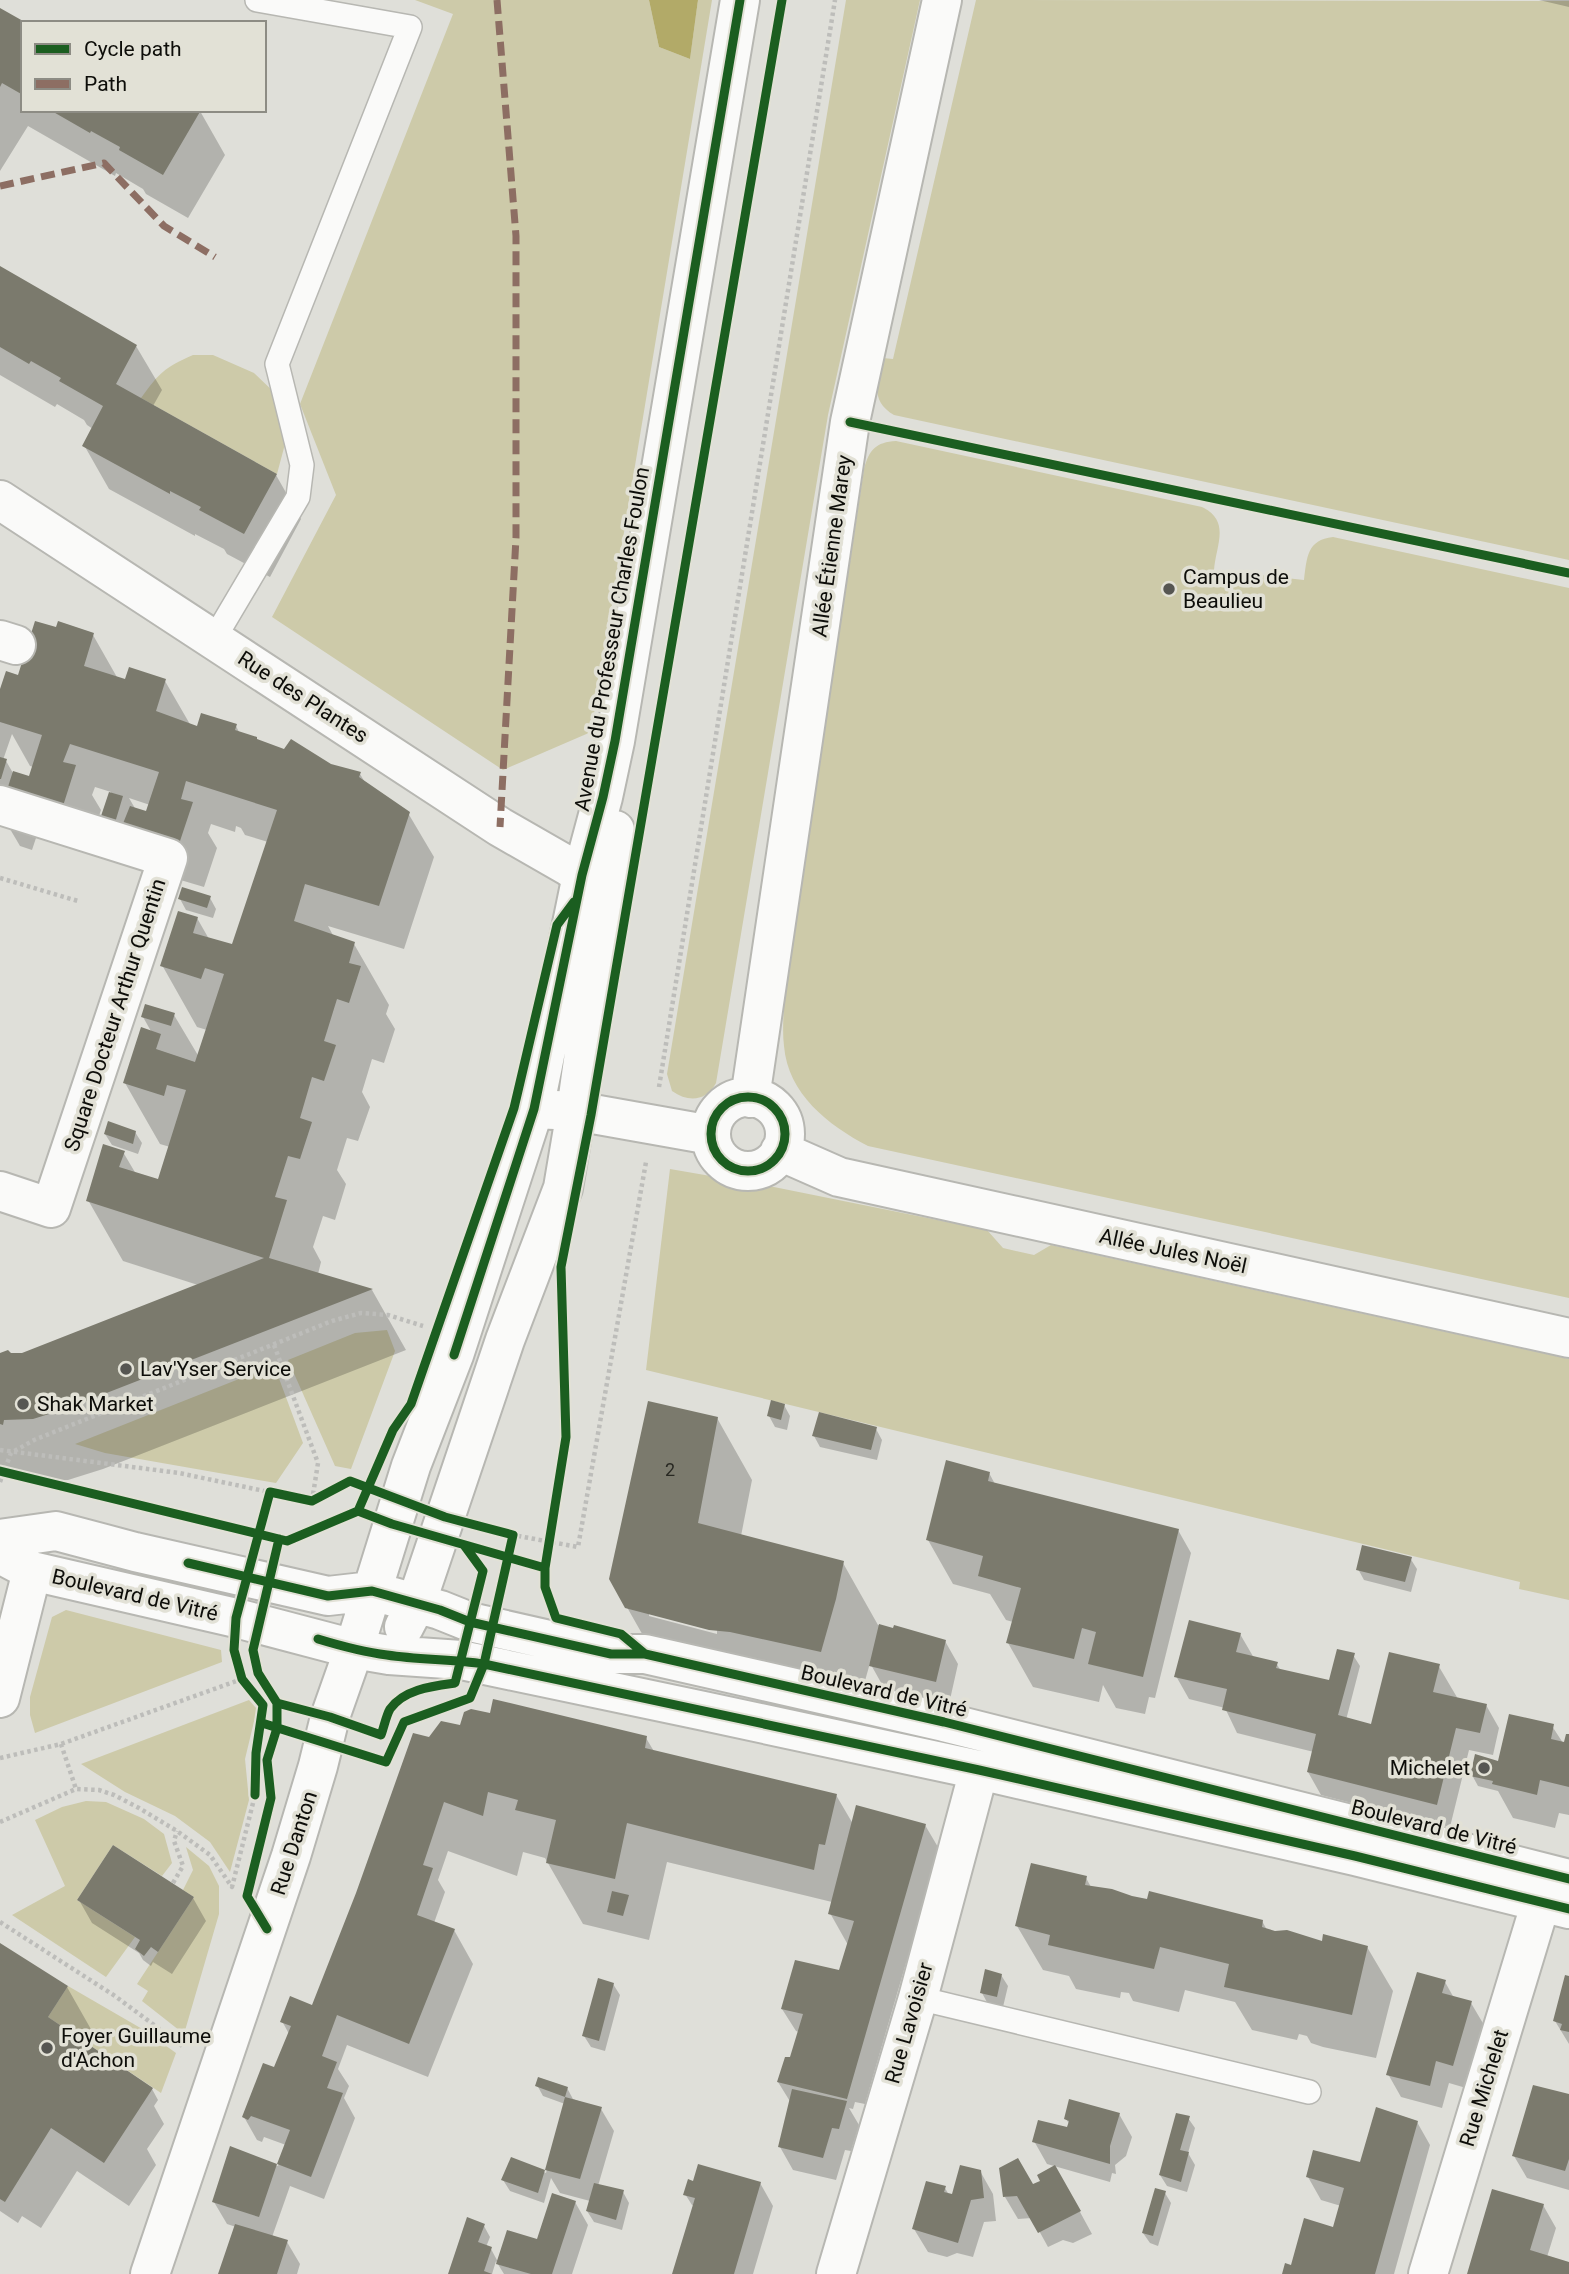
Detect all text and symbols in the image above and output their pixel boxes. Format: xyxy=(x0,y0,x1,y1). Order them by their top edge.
legend xyxy=(21,21,266,112)
text: Cycle path xyxy=(84,37,182,61)
text: Path xyxy=(84,72,127,96)
street label: Allée Étienne Marey xyxy=(807,453,857,639)
street label: Avenue du Professeur Charles Foulon xyxy=(570,465,654,813)
place label: Campus de Beaulieu xyxy=(1183,565,1289,613)
marker: Campus de Beaulieu xyxy=(1161,581,1177,597)
street label: Rue des Plantes xyxy=(234,646,372,748)
street label: Square Docteur Arthur Quentin xyxy=(60,876,170,1154)
street label: Allée Jules Noël xyxy=(1097,1224,1249,1278)
place label: Lav'Yser Service xyxy=(140,1357,291,1381)
marker: Lav'Yser Service xyxy=(118,1361,134,1377)
place label: Shak Market xyxy=(37,1392,154,1416)
marker: Shak Market xyxy=(15,1396,31,1412)
house number: 2 xyxy=(665,1459,675,1480)
street label: Boulevard de Vitré xyxy=(50,1564,220,1626)
street label: Boulevard de Vitré xyxy=(799,1660,969,1722)
place label: Michelet xyxy=(1390,1756,1470,1780)
marker: Michelet xyxy=(1476,1760,1492,1776)
street label: Rue Danton xyxy=(266,1788,322,1898)
street label: Boulevard de Vitré xyxy=(1349,1795,1519,1859)
street label: Rue Lavoisier xyxy=(880,1960,938,2086)
place label: Foyer Guillaume d'Achon xyxy=(61,2024,211,2072)
street label: Rue Michelet xyxy=(1455,2026,1513,2149)
marker: Foyer Guillaume d'Achon xyxy=(39,2040,55,2056)

